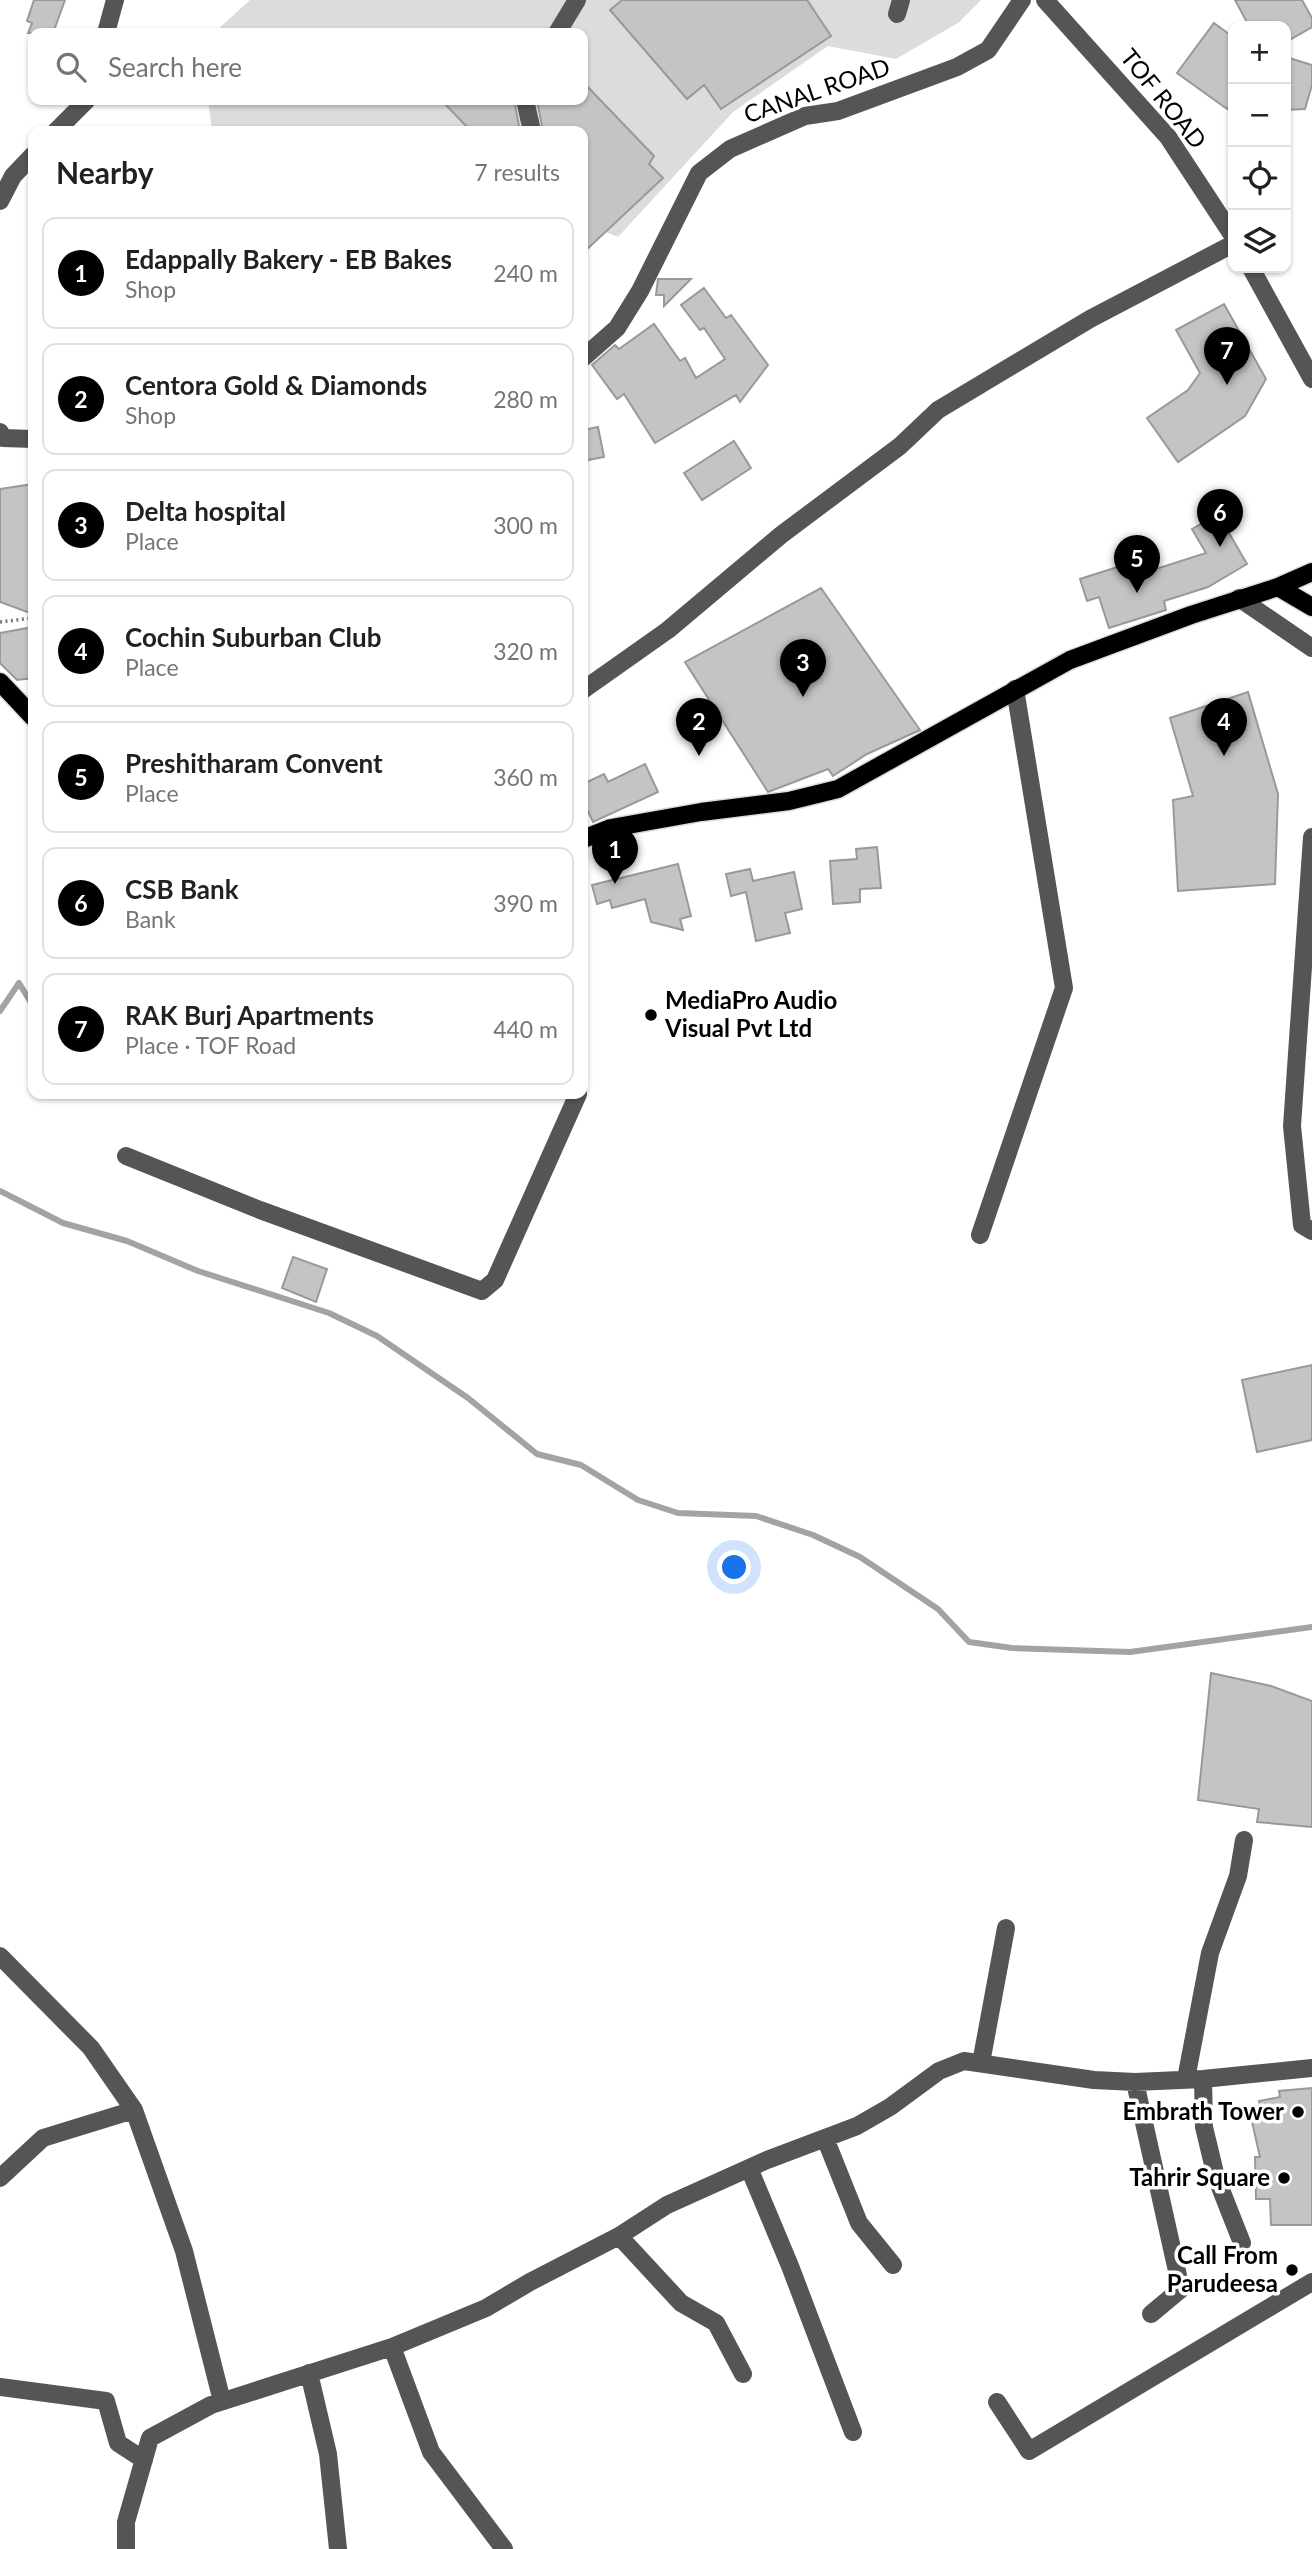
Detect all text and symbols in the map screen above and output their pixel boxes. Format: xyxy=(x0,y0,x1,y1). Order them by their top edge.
map controls xyxy=(1228,21,1291,273)
button: + xyxy=(1228,21,1291,84)
search box xyxy=(28,28,588,105)
street label: TOF ROAD xyxy=(1115,42,1213,154)
icon: search xyxy=(52,48,90,86)
text: Search here xyxy=(108,51,242,83)
street label: CANAL ROAD xyxy=(740,51,893,128)
button: − xyxy=(1228,84,1291,147)
button: locate xyxy=(1228,147,1291,210)
text: Nearby xyxy=(56,154,154,190)
text: 7 results xyxy=(474,158,560,186)
button: layers xyxy=(1228,210,1291,273)
text: Edappally Bakery - EB Bakes xyxy=(125,243,452,275)
text: 1 xyxy=(74,259,88,287)
text: 240 m xyxy=(493,259,558,287)
text: Shop xyxy=(125,275,176,303)
pin: 7 xyxy=(1204,327,1250,385)
text: Centora Gold & Diamonds xyxy=(125,369,427,401)
text: 2 xyxy=(74,385,88,413)
text: 280 m xyxy=(493,385,558,413)
text: Shop xyxy=(125,401,176,429)
pin: 6 xyxy=(1197,489,1243,547)
text: Delta hospital xyxy=(125,495,286,527)
text: 3 xyxy=(74,511,88,539)
text: 300 m xyxy=(493,511,558,539)
text: Place xyxy=(125,527,179,555)
pin: 5 xyxy=(1114,535,1160,593)
text: Cochin Suburban Club xyxy=(125,621,381,653)
text: 4 xyxy=(74,637,88,665)
text: 320 m xyxy=(493,637,558,665)
pin: 3 xyxy=(780,639,826,697)
text: Place xyxy=(125,653,179,681)
pin: 2 xyxy=(676,698,722,756)
pin: 4 xyxy=(1201,698,1247,756)
text: Preshitharam Convent xyxy=(125,747,383,779)
text: 5 xyxy=(74,763,88,791)
text: 360 m xyxy=(493,763,558,791)
text: Place xyxy=(125,779,179,807)
pin: 1 xyxy=(592,826,638,884)
text: CSB Bank xyxy=(125,873,239,905)
text: 6 xyxy=(74,889,88,917)
text: 390 m xyxy=(493,889,558,917)
text: Bank xyxy=(125,905,176,933)
place label: MediaPro Audio Visual Pvt Ltd xyxy=(664,985,837,1042)
text: RAK Burj Apartments xyxy=(125,999,374,1031)
marker: MediaPro Audio Visual Pvt Ltd xyxy=(643,1007,659,1023)
text: 7 xyxy=(74,1015,88,1043)
text: 440 m xyxy=(493,1015,558,1043)
text: Place · TOF Road xyxy=(125,1031,296,1059)
your location xyxy=(717,1550,751,1584)
place label: Embrath Tower xyxy=(1122,2096,1284,2125)
marker: Embrath Tower xyxy=(1290,2104,1306,2120)
place label: Tahrir Square xyxy=(1129,2162,1270,2191)
marker: Tahrir Square xyxy=(1276,2170,1292,2186)
place label: Call From Parudeesa xyxy=(1167,2240,1278,2297)
marker: Call From Parudeesa xyxy=(1284,2262,1300,2278)

